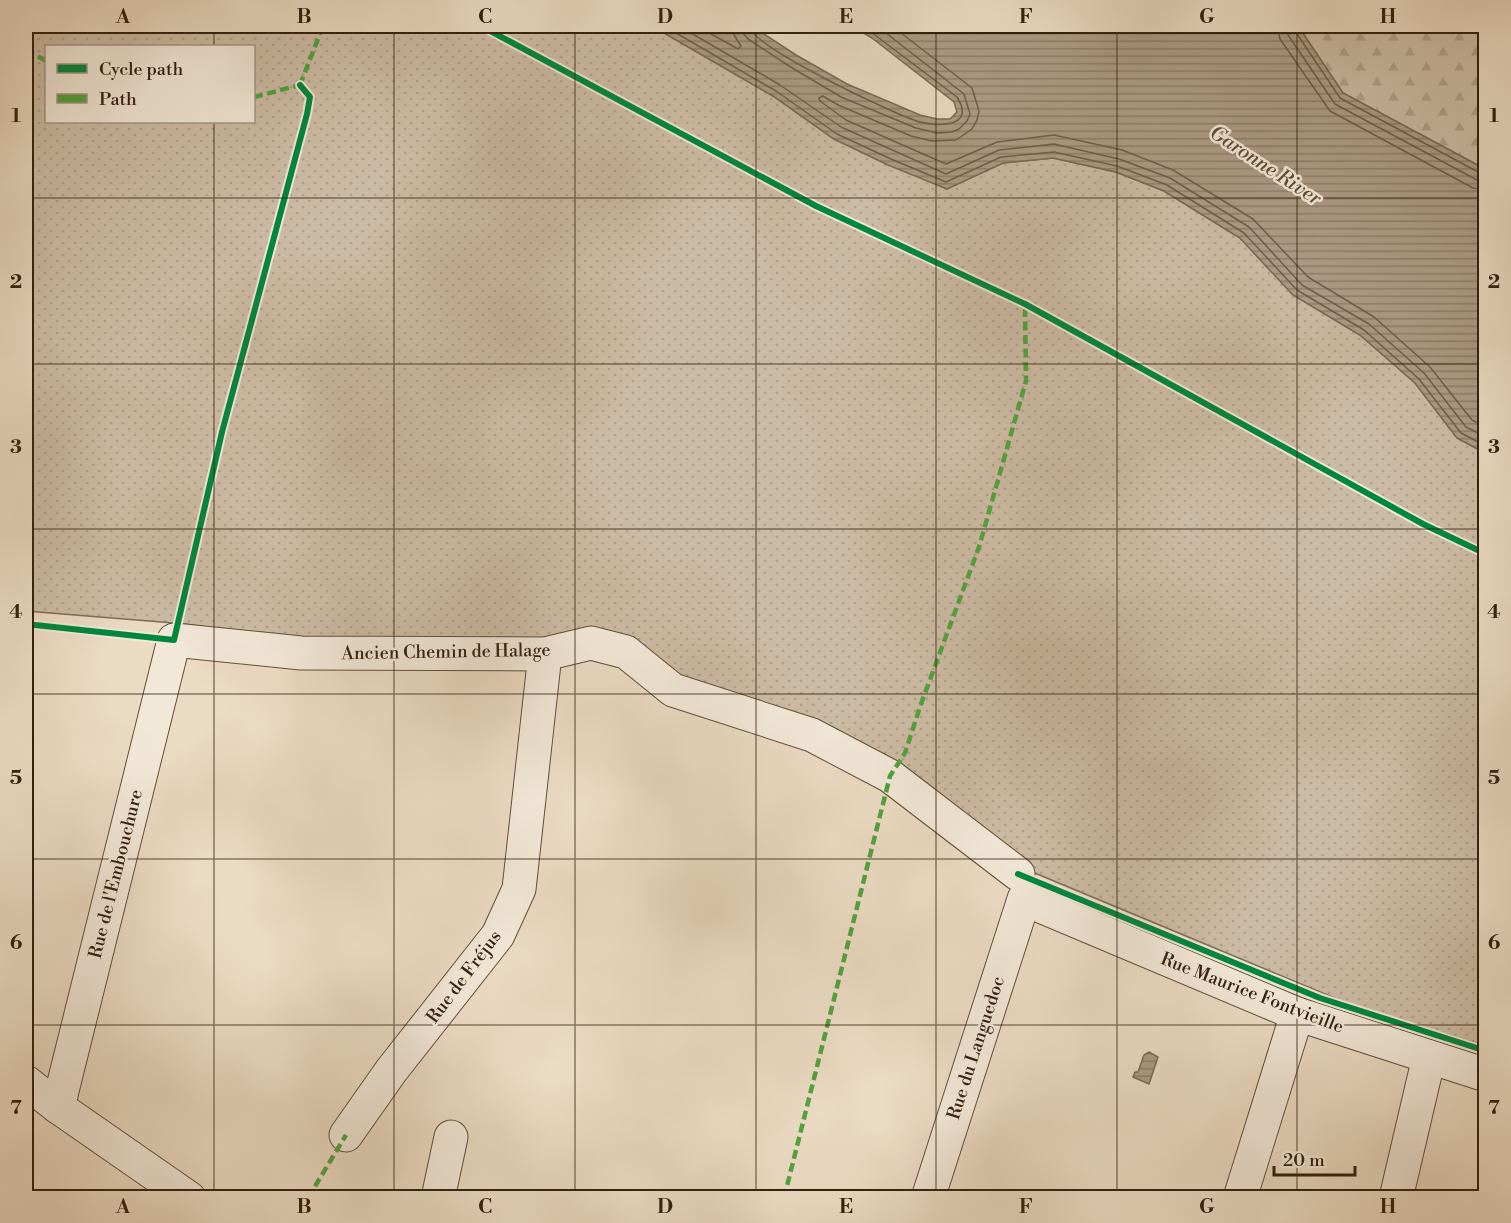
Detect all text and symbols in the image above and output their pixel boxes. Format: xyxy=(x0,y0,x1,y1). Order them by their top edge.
text: A xyxy=(115,5,131,30)
text: B xyxy=(296,5,312,30)
text: C xyxy=(478,5,492,30)
text: D xyxy=(657,5,673,30)
text: E xyxy=(839,5,853,30)
text: F xyxy=(1019,5,1033,30)
text: G xyxy=(1199,5,1215,30)
text: H xyxy=(1380,5,1397,30)
legend xyxy=(45,45,255,123)
text: Cycle path xyxy=(99,58,183,81)
text: Path xyxy=(99,88,137,111)
text: 1 xyxy=(11,104,21,129)
text: 1 xyxy=(1489,104,1499,129)
water label: Garonne River xyxy=(1204,121,1326,212)
text: 2 xyxy=(10,270,22,295)
text: 2 xyxy=(1488,270,1500,295)
text: 3 xyxy=(10,435,22,460)
text: 3 xyxy=(1488,435,1500,460)
text: 4 xyxy=(9,600,23,625)
text: 4 xyxy=(1487,600,1501,625)
street label: Ancien Chemin de Halage xyxy=(340,639,551,665)
text: 5 xyxy=(10,766,22,791)
text: 5 xyxy=(1488,766,1500,791)
street label: Rue de l'Embouchure xyxy=(84,787,148,961)
street label: Rue de Fréjus xyxy=(421,926,507,1028)
text: 6 xyxy=(10,931,23,956)
text: 6 xyxy=(1488,931,1501,956)
street label: Rue Maurice Fontvieille xyxy=(1157,947,1347,1039)
street label: Rue du Languedoc xyxy=(942,973,1010,1123)
text: 7 xyxy=(10,1096,22,1121)
text: 7 xyxy=(1488,1096,1500,1121)
scale bar xyxy=(1274,1139,1355,1177)
text: 20 m xyxy=(1283,1149,1325,1172)
text: A xyxy=(115,1195,131,1220)
text: B xyxy=(296,1195,312,1220)
text: C xyxy=(478,1195,492,1220)
text: D xyxy=(657,1195,673,1220)
text: E xyxy=(839,1195,853,1220)
text: F xyxy=(1019,1195,1033,1220)
text: G xyxy=(1199,1195,1215,1220)
text: H xyxy=(1380,1195,1397,1220)

